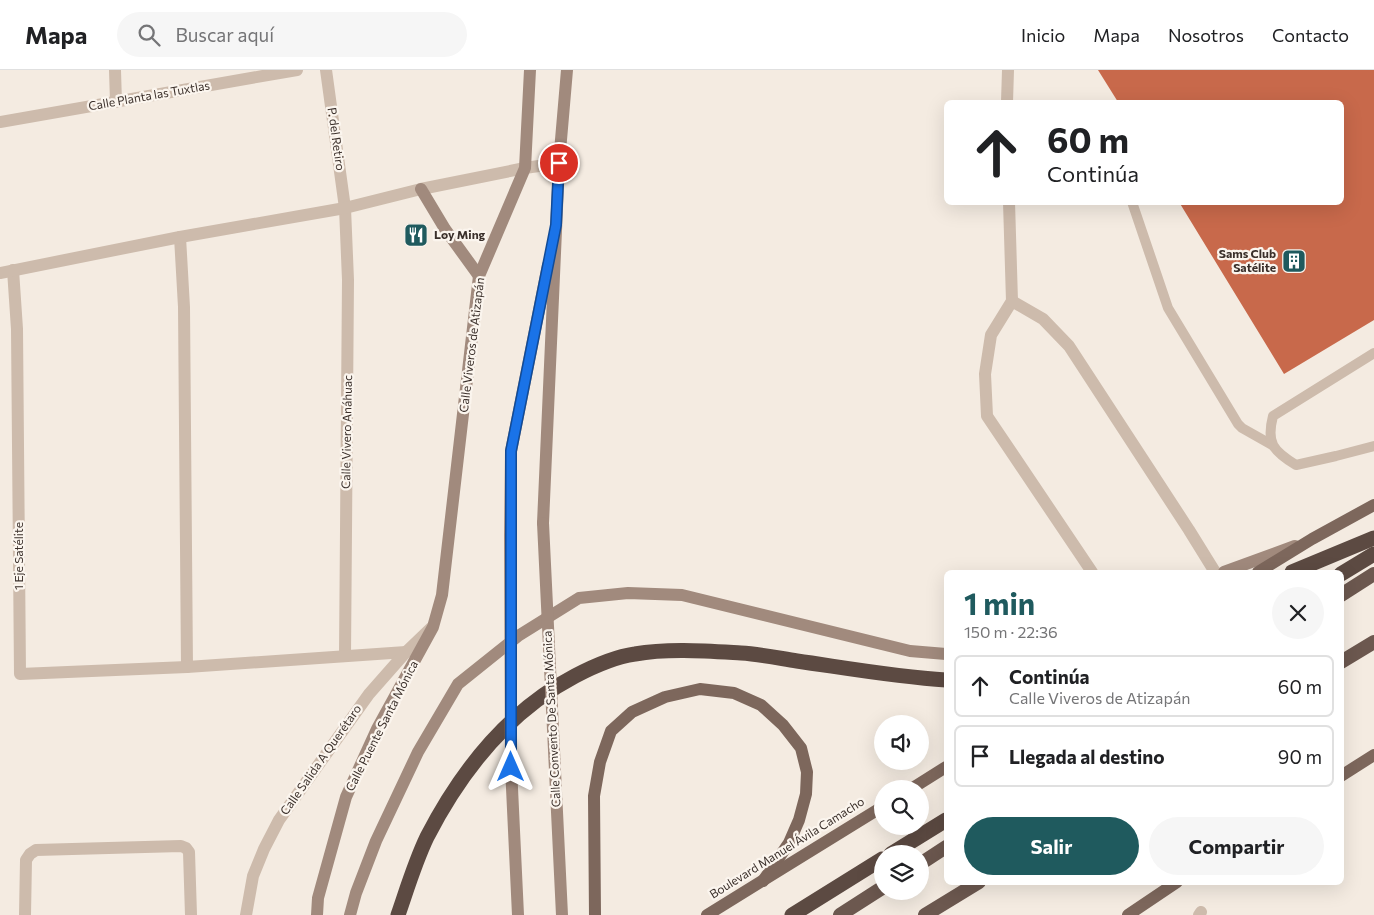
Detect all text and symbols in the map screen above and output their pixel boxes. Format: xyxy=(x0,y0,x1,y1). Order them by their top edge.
search box xyxy=(117,12,467,57)
text: Mapa xyxy=(25,20,87,49)
icon: search xyxy=(135,21,163,49)
text: Buscar aquí xyxy=(175,23,274,46)
text: Inicio xyxy=(1021,24,1065,46)
text: Mapa xyxy=(1093,24,1140,46)
text: Nosotros xyxy=(1168,24,1244,46)
text: Contacto xyxy=(1272,24,1349,46)
street label: Calle Planta las Tuxtlas xyxy=(87,77,211,113)
street label: P. del Retiro xyxy=(326,106,348,171)
text: 60 m xyxy=(1047,117,1129,160)
icon: ahead xyxy=(964,120,1029,185)
pin xyxy=(538,142,580,184)
icon: arrive xyxy=(545,149,573,177)
text: Continúa xyxy=(1047,160,1139,187)
restaurant icon: Loy Ming xyxy=(403,222,429,248)
place label: Loy Ming xyxy=(434,227,486,241)
place label: Sams Club Satélite xyxy=(1219,246,1276,274)
building icon: Sams Club Satélite xyxy=(1281,248,1307,274)
street label: Calle Viveros de Atizapán xyxy=(456,277,486,413)
street label: Calle Vivero Anáhuac xyxy=(338,375,354,489)
street label: 1 Eje Satélite xyxy=(11,522,25,590)
text: 1 min xyxy=(964,584,1035,621)
button: close xyxy=(1272,587,1324,639)
text: 150 m · 22:36 xyxy=(964,622,1058,641)
street label: Calle Convento De Santa Mónica xyxy=(539,630,563,808)
street label: Calle Puente Santa Mónica xyxy=(342,658,420,793)
text: Continúa xyxy=(1009,665,1090,688)
icon: ahead xyxy=(966,672,994,700)
text: 60 m xyxy=(1278,675,1322,698)
text: Calle Viveros de Atizapán xyxy=(1009,688,1190,707)
street label: Calle Salida A Querétaro xyxy=(277,702,364,817)
map controls xyxy=(874,715,929,900)
button: sound xyxy=(874,715,929,770)
position arrow xyxy=(484,740,536,792)
icon: arrive xyxy=(966,742,994,770)
text: Llegada al destino xyxy=(1009,745,1165,768)
text: 90 m xyxy=(1278,745,1322,768)
button: search xyxy=(874,780,929,835)
street label: Boulevard Manuel Ávila Camacho xyxy=(707,794,866,901)
button: Salir xyxy=(964,817,1139,875)
button: Compartir xyxy=(1149,817,1324,875)
button: layers xyxy=(874,845,929,900)

